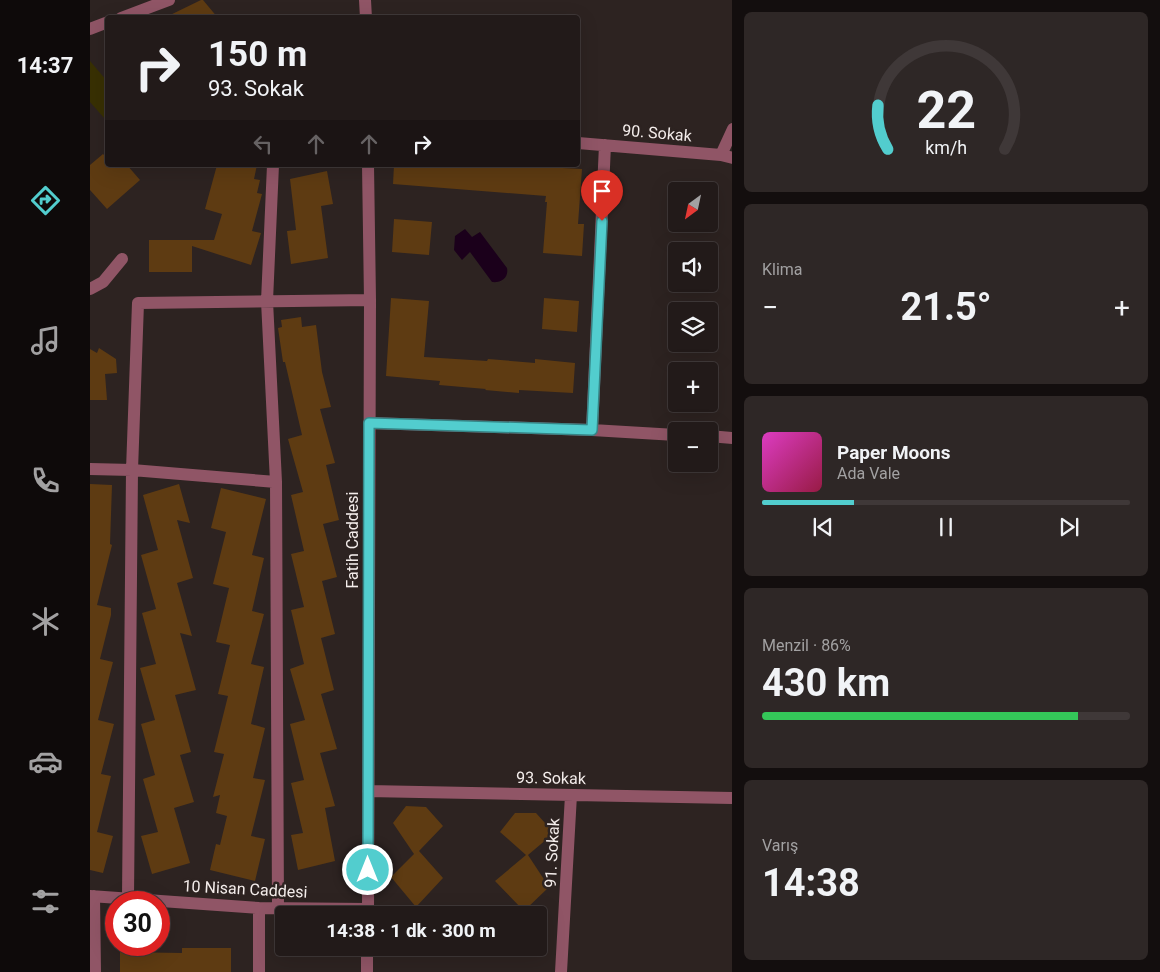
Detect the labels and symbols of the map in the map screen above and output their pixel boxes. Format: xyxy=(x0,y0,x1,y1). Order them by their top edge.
street label: 90. Sokak xyxy=(621,120,693,146)
pin xyxy=(581,170,623,221)
north arrow xyxy=(668,182,718,232)
street label: Fatih Caddesi xyxy=(343,492,362,588)
street label: 93. Sokak xyxy=(516,768,587,788)
street label: 91. Sokak xyxy=(541,817,563,888)
position arrow xyxy=(341,843,393,895)
street label: 10 Nisan Caddesi xyxy=(182,876,308,902)
speed limit sign: 30 xyxy=(105,891,170,956)

